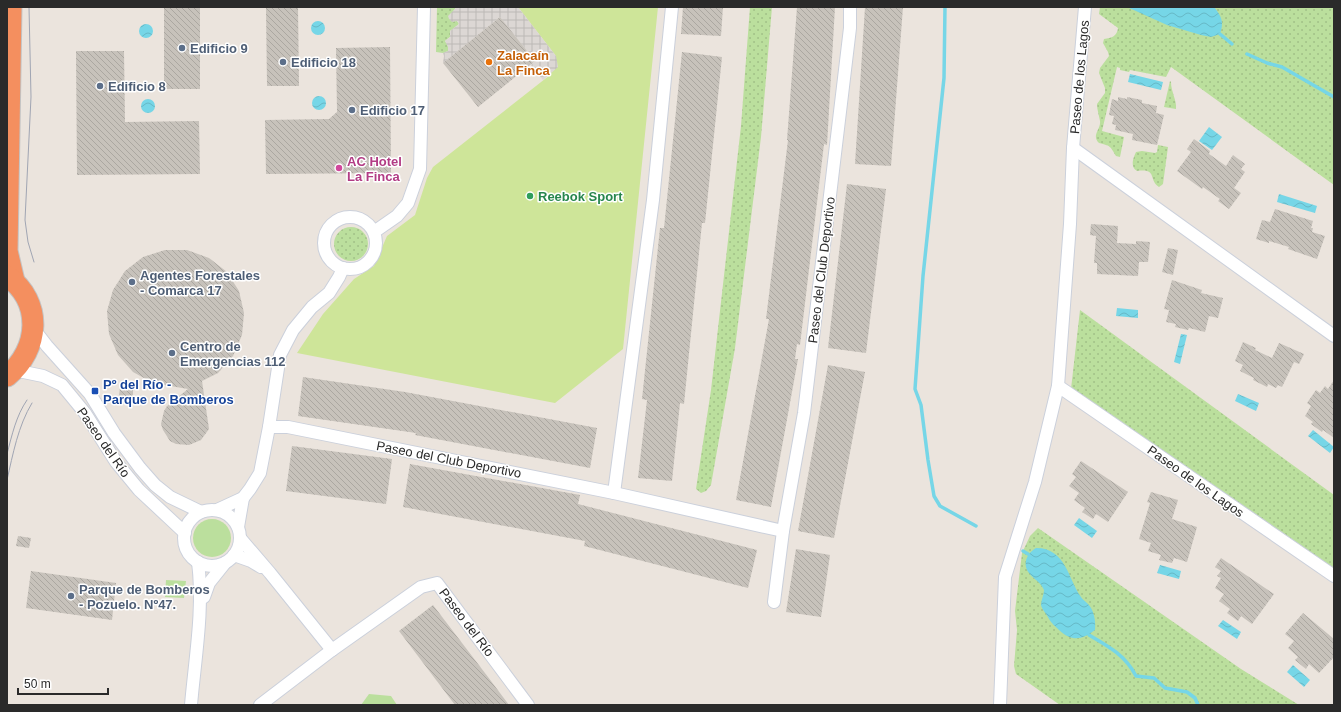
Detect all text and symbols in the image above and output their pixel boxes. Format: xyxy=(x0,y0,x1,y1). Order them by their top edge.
street label: Paseo de los Lagos xyxy=(1067,19,1092,135)
place label: Edificio 9 xyxy=(190,41,248,56)
marker: Edificio 9 xyxy=(177,43,187,53)
place label: Zalacaín La Finca xyxy=(497,48,551,78)
place label: Edificio 18 xyxy=(291,55,356,70)
marker: Edificio 18 xyxy=(278,57,288,67)
marker: Zalacaín La Finca xyxy=(484,57,494,67)
place label: Edificio 8 xyxy=(108,79,166,94)
marker: Edificio 8 xyxy=(95,81,105,91)
place label: Edificio 17 xyxy=(360,103,425,118)
marker: Edificio 17 xyxy=(347,105,357,115)
place label: AC Hotel La Finca xyxy=(347,154,402,184)
marker: AC Hotel La Finca xyxy=(334,163,344,173)
place label: Reebok Sport xyxy=(538,189,623,204)
marker: Reebok Sport xyxy=(525,191,535,201)
street label: Paseo del Club Deportivo xyxy=(805,196,838,344)
place label: Agentes Forestales - Comarca 17 xyxy=(140,268,260,298)
marker: Agentes Forestales - Comarca 17 xyxy=(127,277,137,287)
place label: Centro de Emergencias 112 xyxy=(180,339,286,369)
marker: Centro de Emergencias 112 xyxy=(167,348,177,358)
place label: Pº del Río - Parque de Bomberos xyxy=(103,377,234,407)
marker: Pº del Río - Parque de Bomberos xyxy=(90,386,100,396)
street label: Paseo del Río xyxy=(74,405,133,480)
street label: Paseo del Club Deportivo xyxy=(375,438,523,481)
street label: Paseo de los Lagos xyxy=(1145,443,1247,521)
place label: Parque de Bomberos - Pozuelo. Nº47. xyxy=(79,582,210,612)
street label: Paseo del Río xyxy=(436,585,497,659)
marker: Parque de Bomberos - Pozuelo. Nº47. xyxy=(66,591,76,601)
scale bar xyxy=(18,670,108,696)
text: 50 m xyxy=(24,677,51,691)

